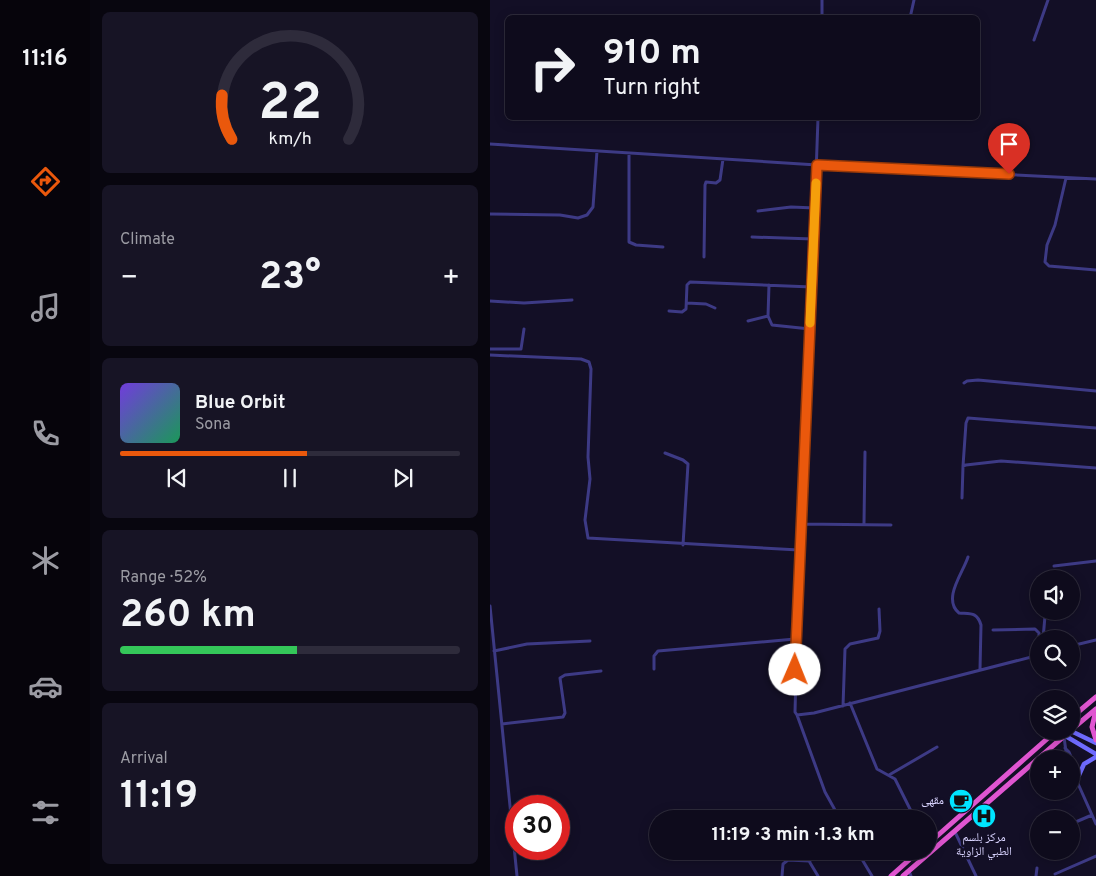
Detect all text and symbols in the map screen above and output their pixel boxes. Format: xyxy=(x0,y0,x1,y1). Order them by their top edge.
text: 910 m xyxy=(603,32,701,76)
icon: right xyxy=(520,35,585,100)
text: 11:16 xyxy=(22,46,68,73)
text: 22 xyxy=(258,72,322,138)
text: Turn right xyxy=(603,75,700,102)
pin xyxy=(988,123,1030,174)
text: km/h xyxy=(268,128,312,151)
icon: arrive xyxy=(995,130,1023,158)
icon: directions xyxy=(28,164,63,199)
text: Climate xyxy=(120,230,175,250)
text: 23° xyxy=(259,254,321,303)
text: − xyxy=(120,261,138,297)
text: + xyxy=(442,261,460,297)
icon: music xyxy=(28,290,63,325)
text: Blue Orbit xyxy=(195,391,285,415)
text: Sona xyxy=(195,415,231,435)
icon: phone xyxy=(28,416,63,451)
icon: previous xyxy=(163,464,191,492)
icon: pause xyxy=(276,464,304,492)
icon: next xyxy=(389,464,417,492)
icon: climate xyxy=(28,543,63,578)
text: Range · 52% xyxy=(120,568,207,588)
map controls xyxy=(1030,570,1080,860)
button: sound xyxy=(1030,570,1080,620)
text: 260 km xyxy=(120,592,256,641)
button: search xyxy=(1030,630,1080,680)
position arrow xyxy=(768,643,820,695)
icon: car xyxy=(28,669,63,704)
button: layers xyxy=(1030,690,1080,740)
text: Arrival xyxy=(120,749,168,769)
button: + xyxy=(1030,750,1080,800)
text: 11:19 xyxy=(120,773,198,822)
cafe icon: مقهى xyxy=(948,788,974,814)
place label: مقهى xyxy=(921,793,944,809)
icon: filters xyxy=(28,795,63,830)
speed limit sign: 30 xyxy=(505,795,570,860)
hospital icon: مركز بلسم الطبي الزاوية xyxy=(971,803,997,829)
button: − xyxy=(1030,810,1080,860)
text: 11:19 · 3 min · 1.3 km xyxy=(711,823,875,847)
place label: مركز بلسم الطبي الزاوية xyxy=(956,830,1012,861)

